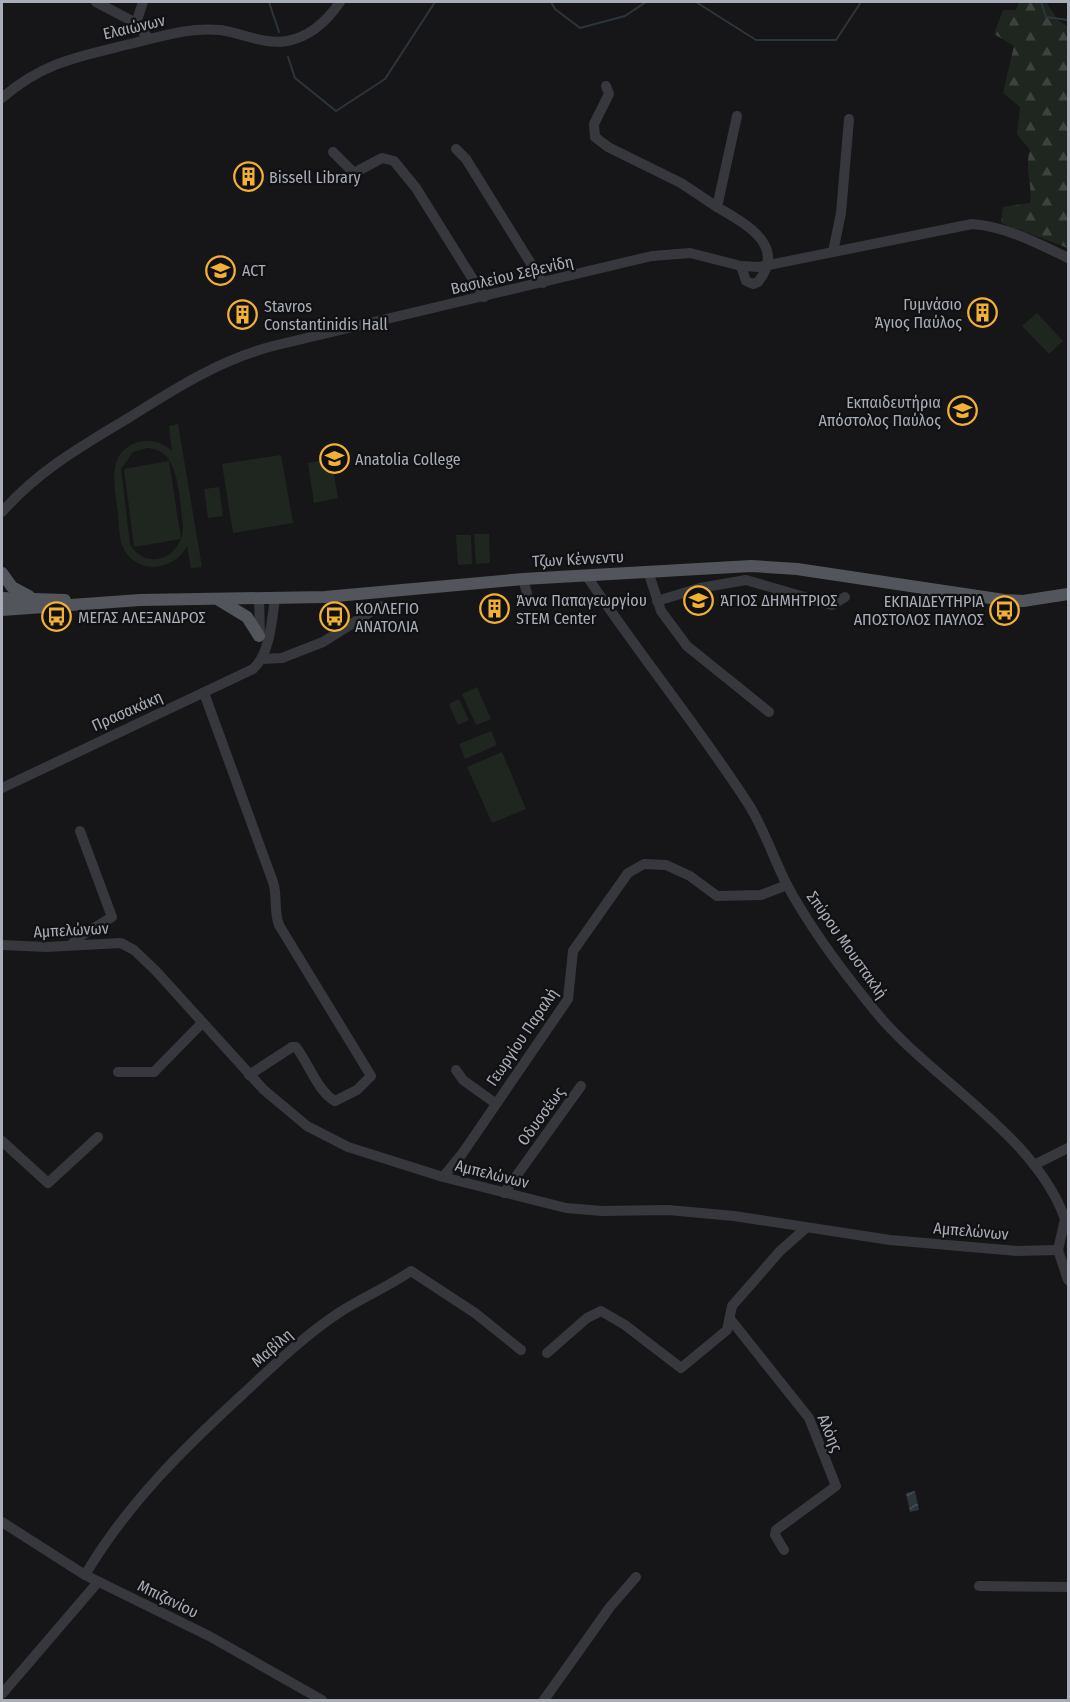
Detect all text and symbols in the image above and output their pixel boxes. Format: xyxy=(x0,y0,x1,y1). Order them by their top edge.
street label: Ελαιώνων xyxy=(101,11,167,43)
building icon: Bissell Library xyxy=(232,161,264,193)
place label: Bissell Library xyxy=(269,168,362,187)
street label: Βασιλείου Σεβενίδη xyxy=(449,252,575,298)
school or university icon: ACT xyxy=(205,254,237,286)
place label: ACT xyxy=(242,261,266,280)
place label: Γυμνάσιο Άγιος Παύλος xyxy=(875,295,962,332)
place label: Stavros Constantinidis Hall xyxy=(264,297,388,334)
building icon: Γυμνάσιο Άγιος Παύλος xyxy=(967,297,999,329)
building icon: Stavros Constantinidis Hall xyxy=(227,299,259,331)
place label: Εκπαιδευτήρια Απόστολος Παύλος xyxy=(818,393,941,430)
school or university icon: Εκπαιδευτήρια Απόστολος Παύλος xyxy=(946,395,978,427)
school or university icon: Anatolia College xyxy=(318,443,350,475)
place label: Anatolia College xyxy=(355,450,461,469)
street label: Τζων Κέννεντυ xyxy=(532,547,624,571)
school or university icon: ΆΓΙΟΣ ΔΗΜΗΤΡΙΟΣ xyxy=(683,584,715,616)
place label: Άννα Παπαγεωργίου STEM Center xyxy=(516,591,647,628)
place label: ΆΓΙΟΣ ΔΗΜΗΤΡΙΟΣ xyxy=(720,591,837,610)
place label: ΕΚΠΑΙΔΕΥΤΗΡΙΑ ΑΠΟΣΤΟΛΟΣ ΠΑΥΛΟΣ xyxy=(854,592,985,629)
building icon: Άννα Παπαγεωργίου STEM Center xyxy=(479,593,511,625)
bus stop icon: ΕΚΠΑΙΔΕΥΤΗΡΙΑ ΑΠΟΣΤΟΛΟΣ ΠΑΥΛΟΣ xyxy=(989,594,1021,626)
place label: ΚΟΛΛΕΓΙΟ ΑΝΑΤΟΛΙΑ xyxy=(355,599,419,636)
bus stop icon: ΜΕΓΑΣ ΑΛΕΞΑΝΔΡΟΣ xyxy=(41,601,73,633)
bus stop icon: ΚΟΛΛΕΓΙΟ ΑΝΑΤΟΛΙΑ xyxy=(318,601,350,633)
place label: ΜΕΓΑΣ ΑΛΕΞΑΝΔΡΟΣ xyxy=(78,608,206,627)
street label: Πρασακάκη xyxy=(89,687,165,735)
street label: Σπύρου Μουστακλή xyxy=(803,888,891,1002)
street label: Αμπελώνων xyxy=(33,919,109,941)
street label: Γεωργίου Παραλή xyxy=(482,984,562,1090)
street label: Οδυσσέως xyxy=(513,1083,569,1149)
street label: Αμπελώνων xyxy=(453,1156,531,1192)
street label: Αμπελώνων xyxy=(933,1218,1009,1244)
street label: Μαβίλη xyxy=(248,1325,296,1371)
street label: Αλόης xyxy=(814,1411,846,1455)
street label: Μπιζανίου xyxy=(134,1576,202,1622)

